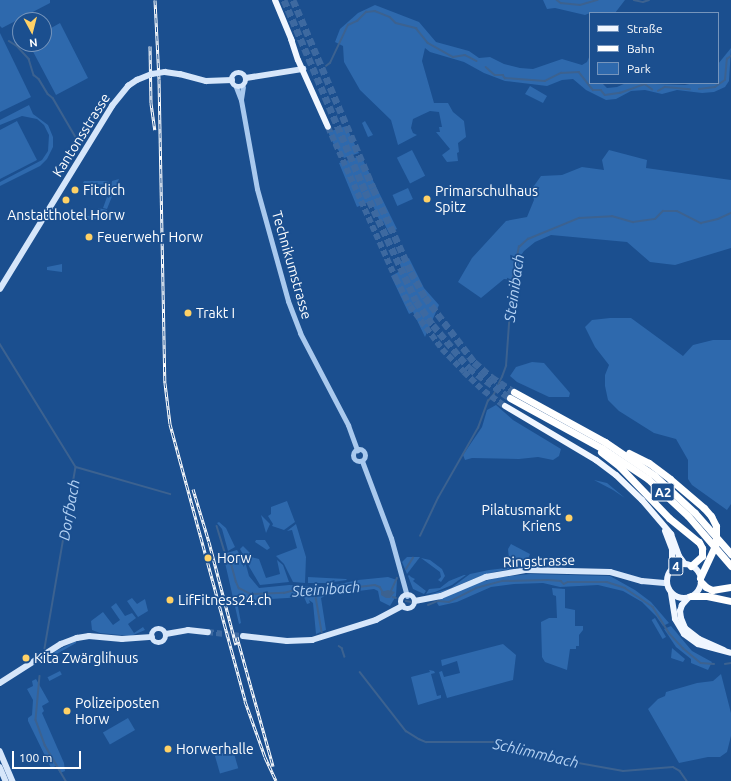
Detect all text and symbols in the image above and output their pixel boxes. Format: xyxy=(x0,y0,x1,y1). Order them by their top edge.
north arrow xyxy=(12,12,52,52)
legend xyxy=(589,12,719,84)
text: Straße xyxy=(627,22,663,35)
text: N xyxy=(29,36,38,49)
text: Bahn xyxy=(627,42,655,55)
text: Park xyxy=(627,62,651,75)
street label: Kantonsstrasse xyxy=(49,90,113,180)
place label: Fitdich xyxy=(83,182,125,198)
place label: Primarschulhaus Spitz xyxy=(435,183,538,216)
marker: Fitdich xyxy=(70,185,80,195)
marker: Primarschulhaus Spitz xyxy=(422,194,432,204)
marker: Anstatthotel Horw xyxy=(61,195,71,205)
place label: Anstatthotel Horw xyxy=(7,207,125,223)
street label: Technikumstrasse xyxy=(269,209,315,321)
place label: Feuerwehr Horw xyxy=(97,229,203,245)
marker: Feuerwehr Horw xyxy=(84,232,94,242)
water label: Steinibach xyxy=(500,253,528,323)
place label: Trakt I xyxy=(196,305,235,321)
marker: Trakt I xyxy=(183,308,193,318)
water label: Dorfbach xyxy=(55,478,83,542)
road number: A2 xyxy=(650,481,676,503)
place label: Pilatusmarkt Kriens xyxy=(482,502,561,534)
marker: Pilatusmarkt Kriens xyxy=(564,513,574,523)
place label: Horw xyxy=(217,550,251,566)
street label: Ringstrasse xyxy=(503,551,575,571)
marker: Horw xyxy=(202,552,214,564)
road number: 4 xyxy=(668,555,684,577)
water label: Steinibach xyxy=(291,578,361,600)
place label: LifFitness24.ch xyxy=(178,592,272,608)
marker: LifFitness24.ch xyxy=(165,595,175,605)
place label: Kita Zwärglihuus xyxy=(34,650,138,666)
marker: Kita Zwärglihuus xyxy=(21,653,31,663)
place label: Polizeiposten Horw xyxy=(75,695,160,728)
marker: Polizeiposten Horw xyxy=(62,706,72,716)
water label: Schlimmbach xyxy=(491,734,581,772)
place label: Horwerhalle xyxy=(176,741,254,757)
scale bar xyxy=(14,743,83,769)
marker: Horwerhalle xyxy=(163,744,173,754)
text: 100 m xyxy=(19,751,52,764)

